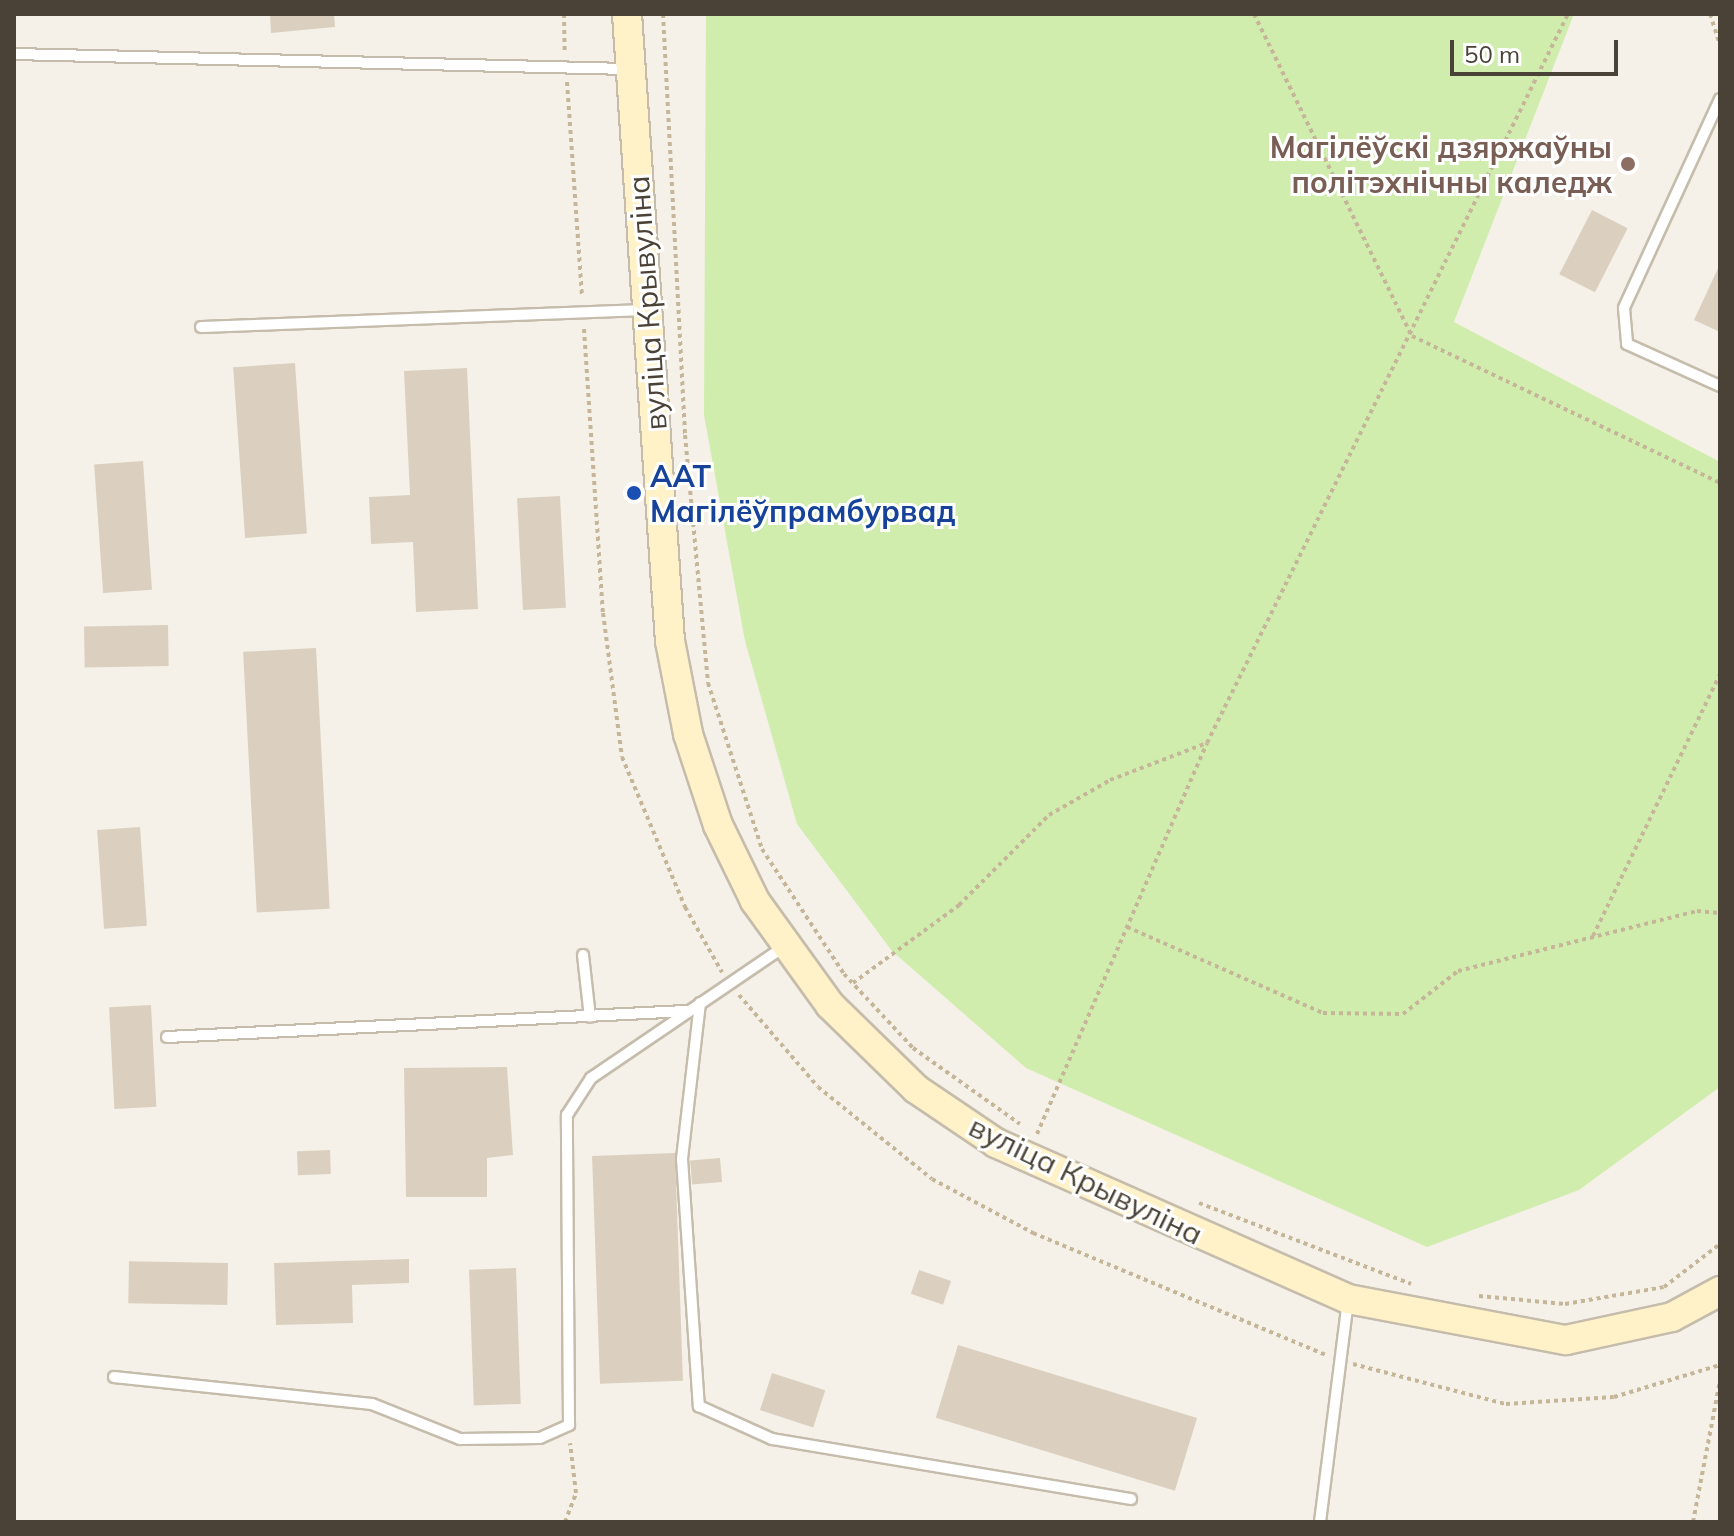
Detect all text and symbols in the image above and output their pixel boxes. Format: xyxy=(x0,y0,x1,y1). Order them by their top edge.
scale bar xyxy=(1454,24,1622,74)
text: 50 m xyxy=(1464,39,1520,69)
place label: Магілёўскі дзяржаўны політэхнічны каледж xyxy=(1270,129,1612,200)
marker: Магілёўскі дзяржаўны політэхнічны каледж xyxy=(1619,155,1637,173)
street label: вуліца Крывуліна xyxy=(620,174,674,432)
place label: ААТ Магілёўпрамбурвад xyxy=(650,458,955,528)
marker: ААТ Магілёўпрамбурвад xyxy=(625,484,643,502)
street label: вуліца Крывуліна xyxy=(963,1108,1209,1252)

